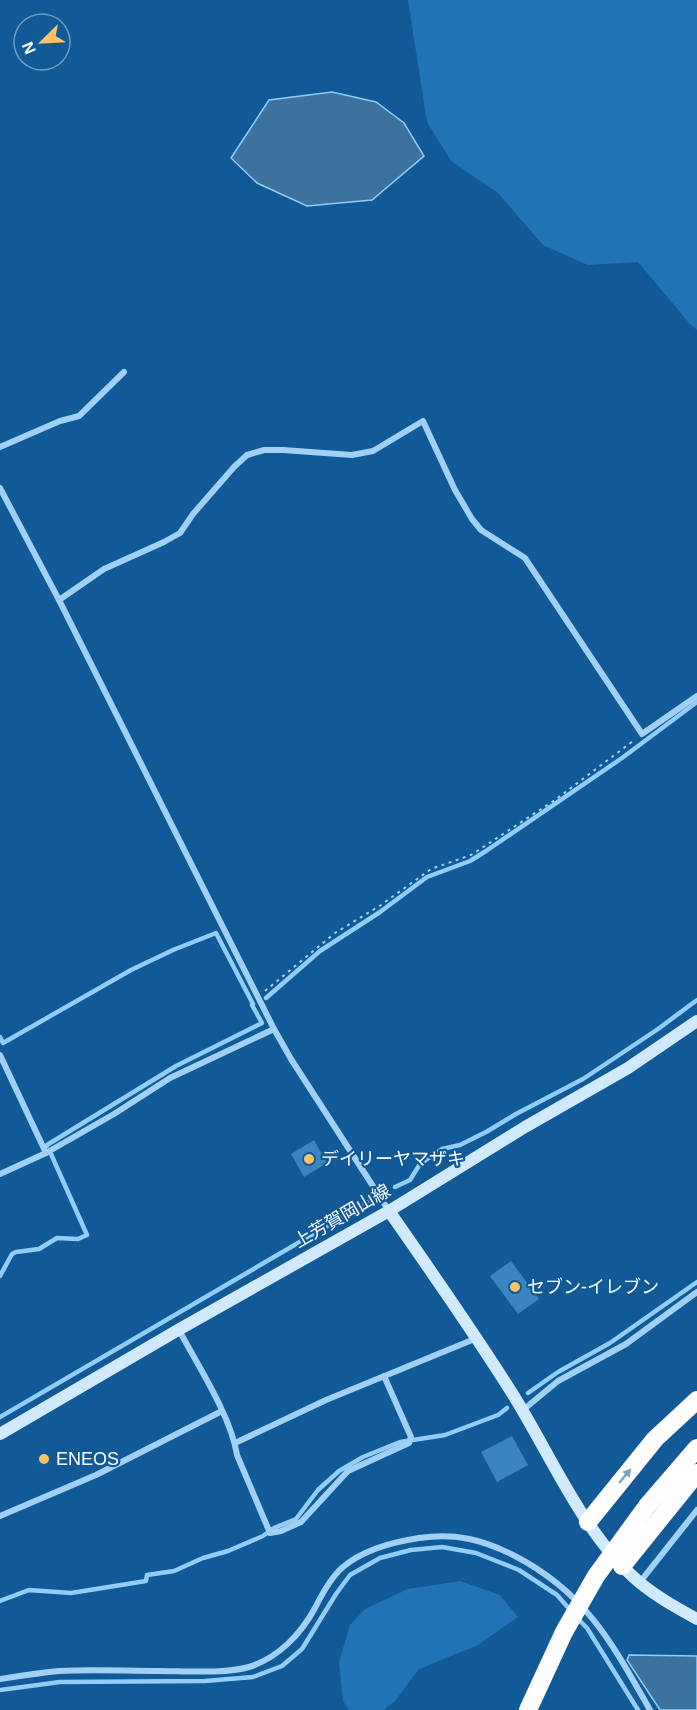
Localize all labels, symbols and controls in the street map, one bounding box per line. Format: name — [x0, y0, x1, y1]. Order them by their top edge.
north arrow — [12, 12, 72, 72]
text: N — [19, 39, 39, 57]
place label: デイリーヤマザキ — [321, 1149, 465, 1169]
marker: デイリーヤマザキ — [302, 1152, 316, 1166]
street label: 上芳賀岡山線 — [290, 1180, 394, 1252]
place label: セブン-イレブン — [527, 1277, 659, 1297]
marker: セブン-イレブン — [508, 1280, 522, 1294]
place label: ENEOS — [56, 1449, 119, 1469]
marker: ENEOS — [37, 1452, 51, 1466]
one-way arrow — [618, 1468, 631, 1484]

